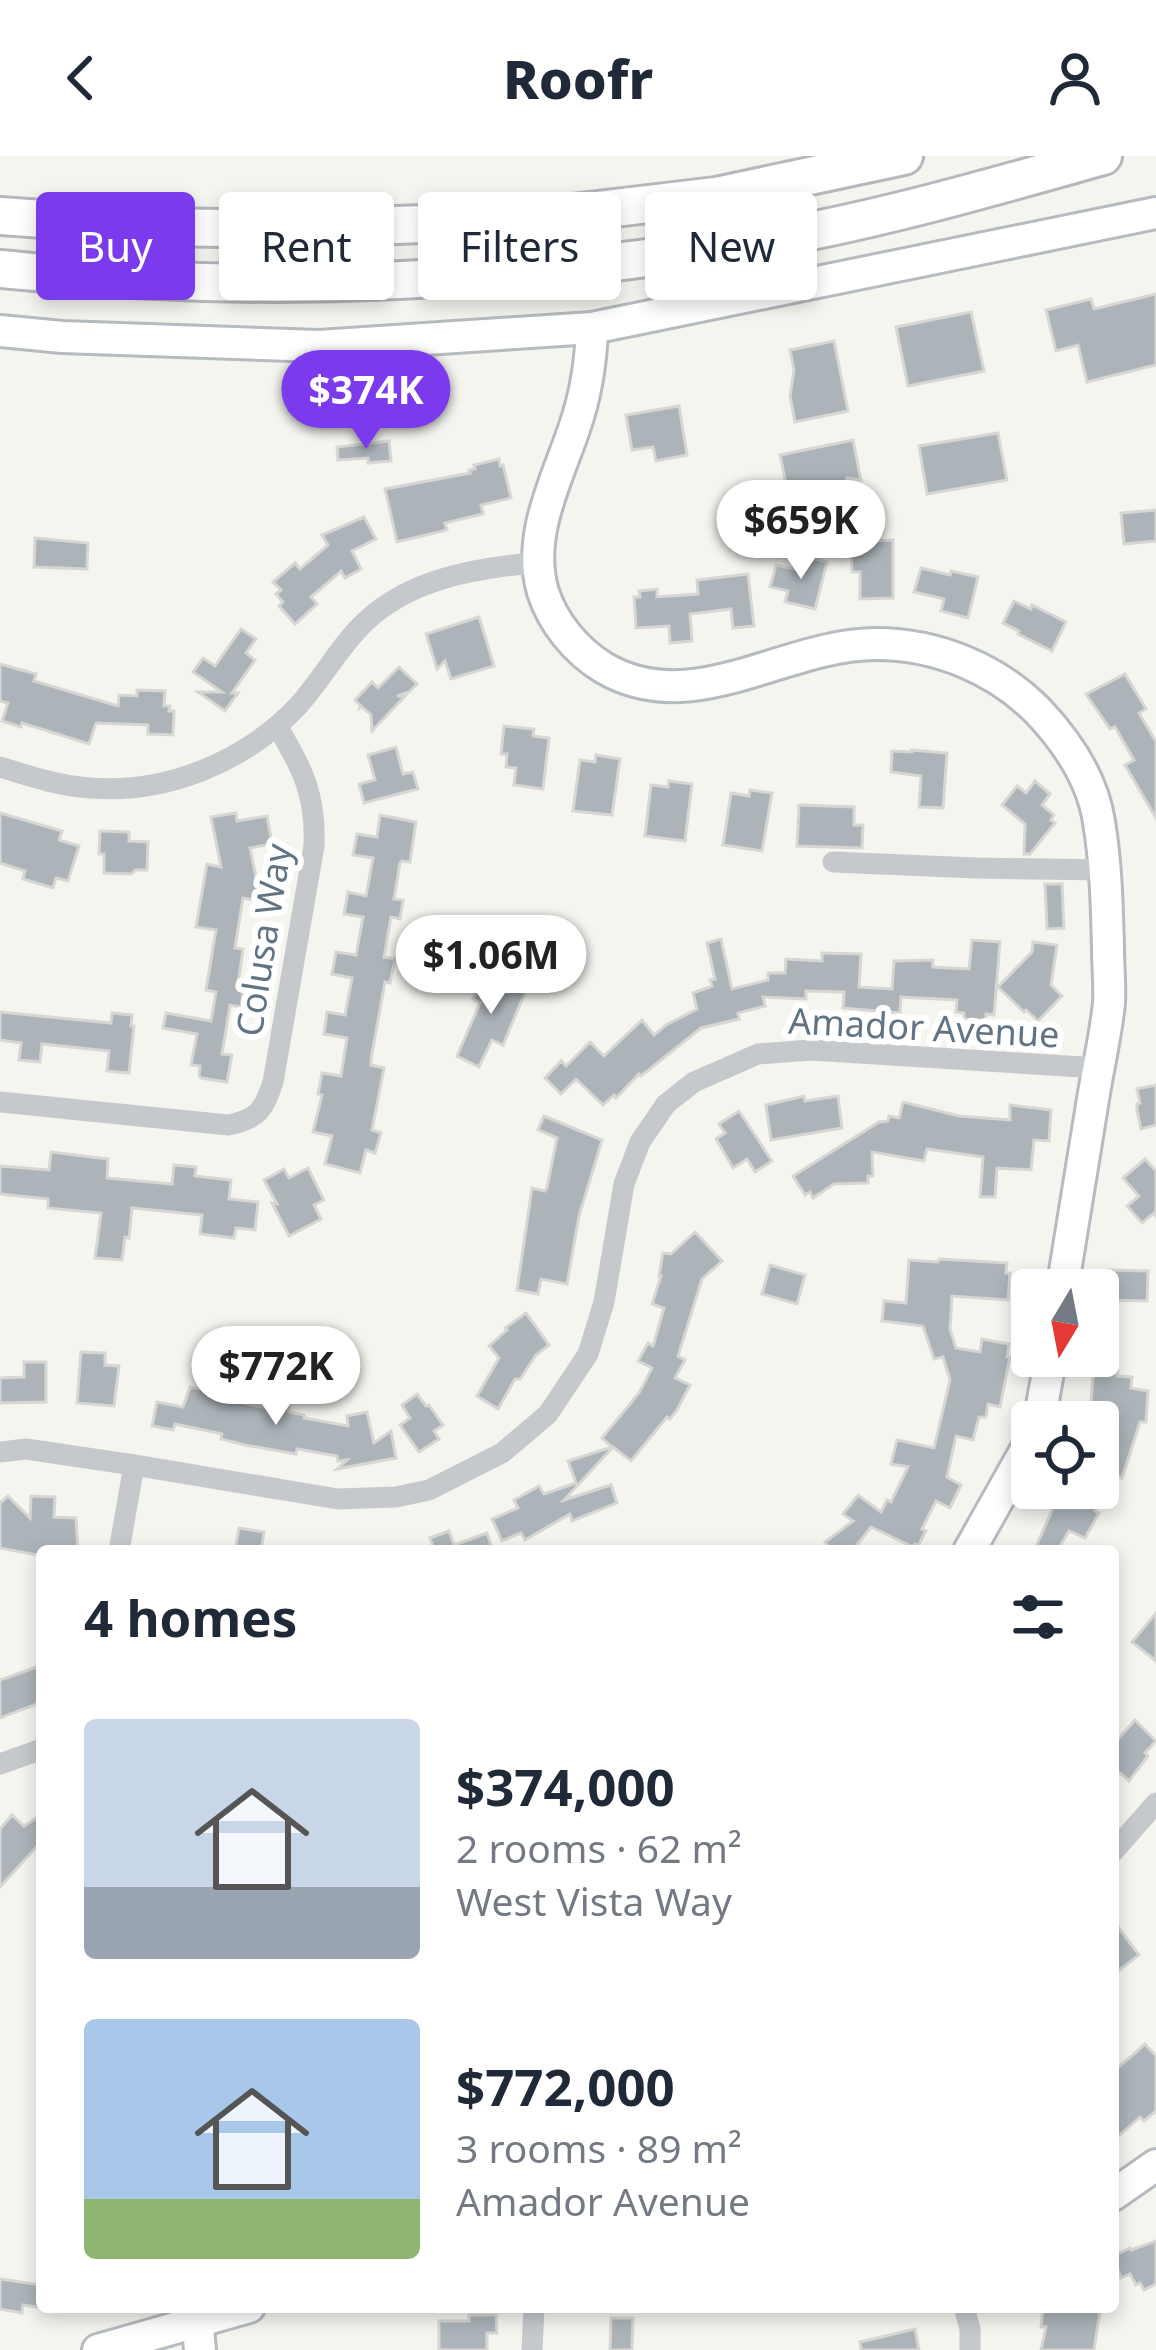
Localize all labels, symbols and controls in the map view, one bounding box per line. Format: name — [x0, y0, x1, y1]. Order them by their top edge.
text: Roofr — [503, 41, 653, 115]
icon: back — [48, 45, 114, 111]
icon: person — [1042, 45, 1108, 111]
chip: Buy — [36, 192, 195, 300]
chip: Rent — [219, 192, 394, 300]
chip: Filters — [418, 192, 621, 300]
chip: New — [645, 192, 817, 300]
pin: $374K — [282, 350, 450, 452]
text: $374K — [308, 362, 424, 415]
pin: $659K — [717, 480, 885, 582]
text: $659K — [743, 492, 859, 545]
street label: Colusa Way — [224, 840, 302, 1040]
pin: $1.06M — [393, 915, 589, 1017]
text: $1.06M — [423, 927, 559, 980]
street label: Amador Avenue — [787, 995, 1061, 1059]
north arrow — [1011, 1269, 1119, 1377]
map controls — [1011, 1269, 1119, 1509]
pin: $772K — [192, 1326, 360, 1428]
text: $772K — [218, 1338, 334, 1391]
button: locate — [1011, 1401, 1119, 1509]
text: 4 homes — [84, 1582, 297, 1652]
icon: filters — [1005, 1584, 1071, 1650]
text: $374,000 — [456, 1751, 675, 1821]
icon: home — [180, 1767, 324, 1911]
text: 2 rooms · 62 m² — [456, 1821, 742, 1874]
text: West Vista Way — [456, 1874, 732, 1927]
text: $772,000 — [456, 2051, 675, 2121]
icon: home — [180, 2067, 324, 2211]
text: 3 rooms · 89 m² — [456, 2121, 742, 2174]
text: Amador Avenue — [456, 2174, 750, 2227]

